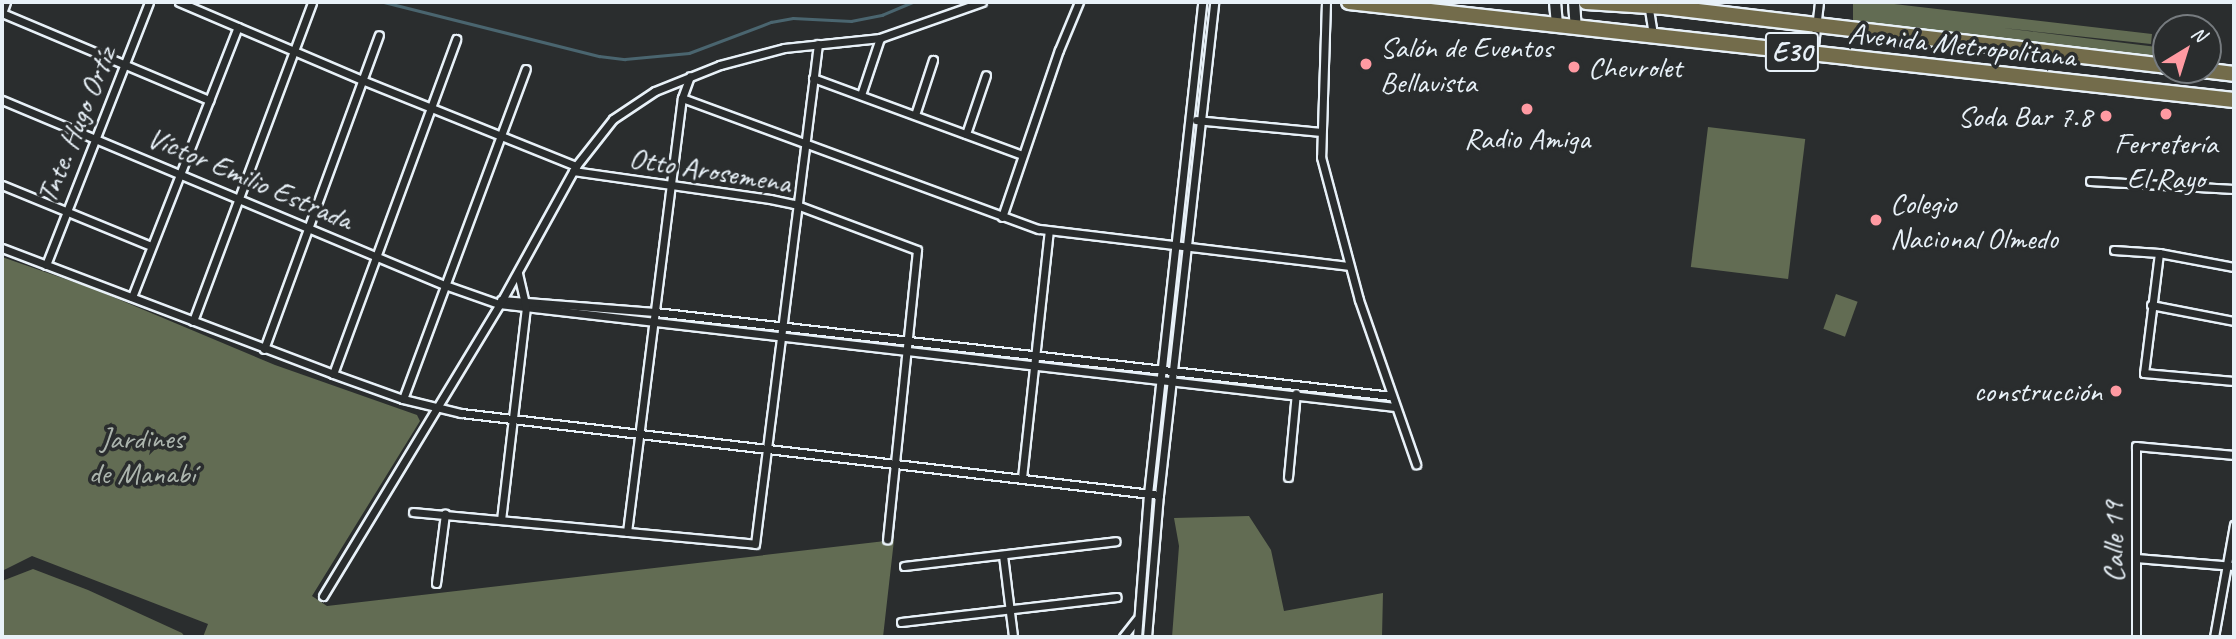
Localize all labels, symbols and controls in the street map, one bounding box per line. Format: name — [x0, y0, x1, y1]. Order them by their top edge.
north arrow — [2152, 14, 2222, 84]
street label: Avenida Metropolitana — [1847, 15, 2077, 75]
text: N — [2187, 21, 2211, 47]
road number: E30 — [1764, 28, 1820, 76]
place label: Salón de Eventos Bellavista — [1380, 29, 1552, 100]
street label: Tnte. Hugo Ortíz — [28, 42, 124, 208]
place label: Chevrolet — [1588, 49, 1682, 85]
marker: Salón de Eventos Bellavista — [1358, 56, 1374, 72]
marker: Chevrolet — [1566, 59, 1582, 75]
place label: Soda Bar 7.8 — [1956, 98, 2092, 134]
marker: Radio Amiga — [1519, 101, 1535, 117]
marker: Ferretería El Rayo — [2158, 106, 2174, 122]
marker: Soda Bar 7.8 — [2098, 108, 2114, 124]
street label: Víctor Emilio Estrada — [142, 118, 358, 238]
place label: Radio Amiga — [1465, 120, 1589, 156]
place label: Ferretería El Rayo — [2114, 125, 2218, 196]
street label: Otto Arosemena — [627, 140, 793, 200]
place label: Colegio Nacional Olmedo — [1890, 185, 2058, 256]
marker: Colegio Nacional Olmedo — [1868, 212, 1884, 228]
place label: construcción — [1974, 373, 2102, 409]
marker: construcción — [2108, 383, 2124, 399]
park label: Jardines de Manabí — [88, 420, 196, 490]
street label: Calle 19 — [2095, 501, 2131, 583]

